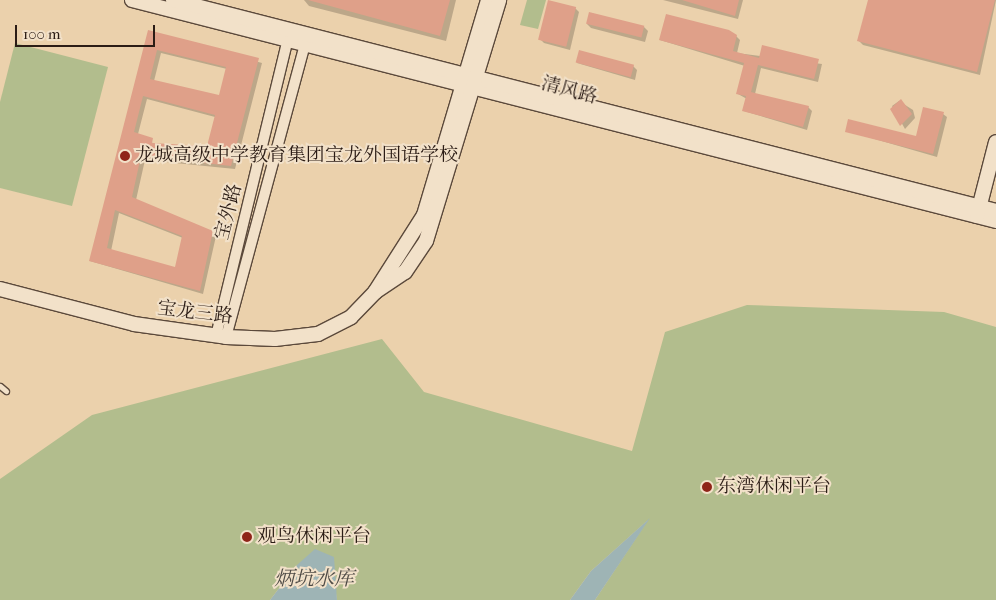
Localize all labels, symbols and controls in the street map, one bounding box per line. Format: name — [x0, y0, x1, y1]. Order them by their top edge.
scale bar — [18, 15, 158, 47]
text: 100 m — [23, 25, 61, 43]
street label: 清风路 — [539, 73, 599, 109]
place label: 龙城高级中学教育集团宝龙外国语学校 — [135, 145, 458, 167]
marker: 龙城高级中学教育集团宝龙外国语学校 — [119, 150, 131, 162]
street label: 宝外路 — [211, 182, 247, 242]
street label: 宝龙三路 — [156, 297, 234, 329]
place label: 东湾休闲平台 — [717, 476, 831, 498]
marker: 东湾休闲平台 — [701, 481, 713, 493]
place label: 观鸟休闲平台 — [257, 526, 371, 548]
marker: 观鸟休闲平台 — [241, 531, 253, 543]
water label: 炳坑水库 — [274, 566, 354, 590]

